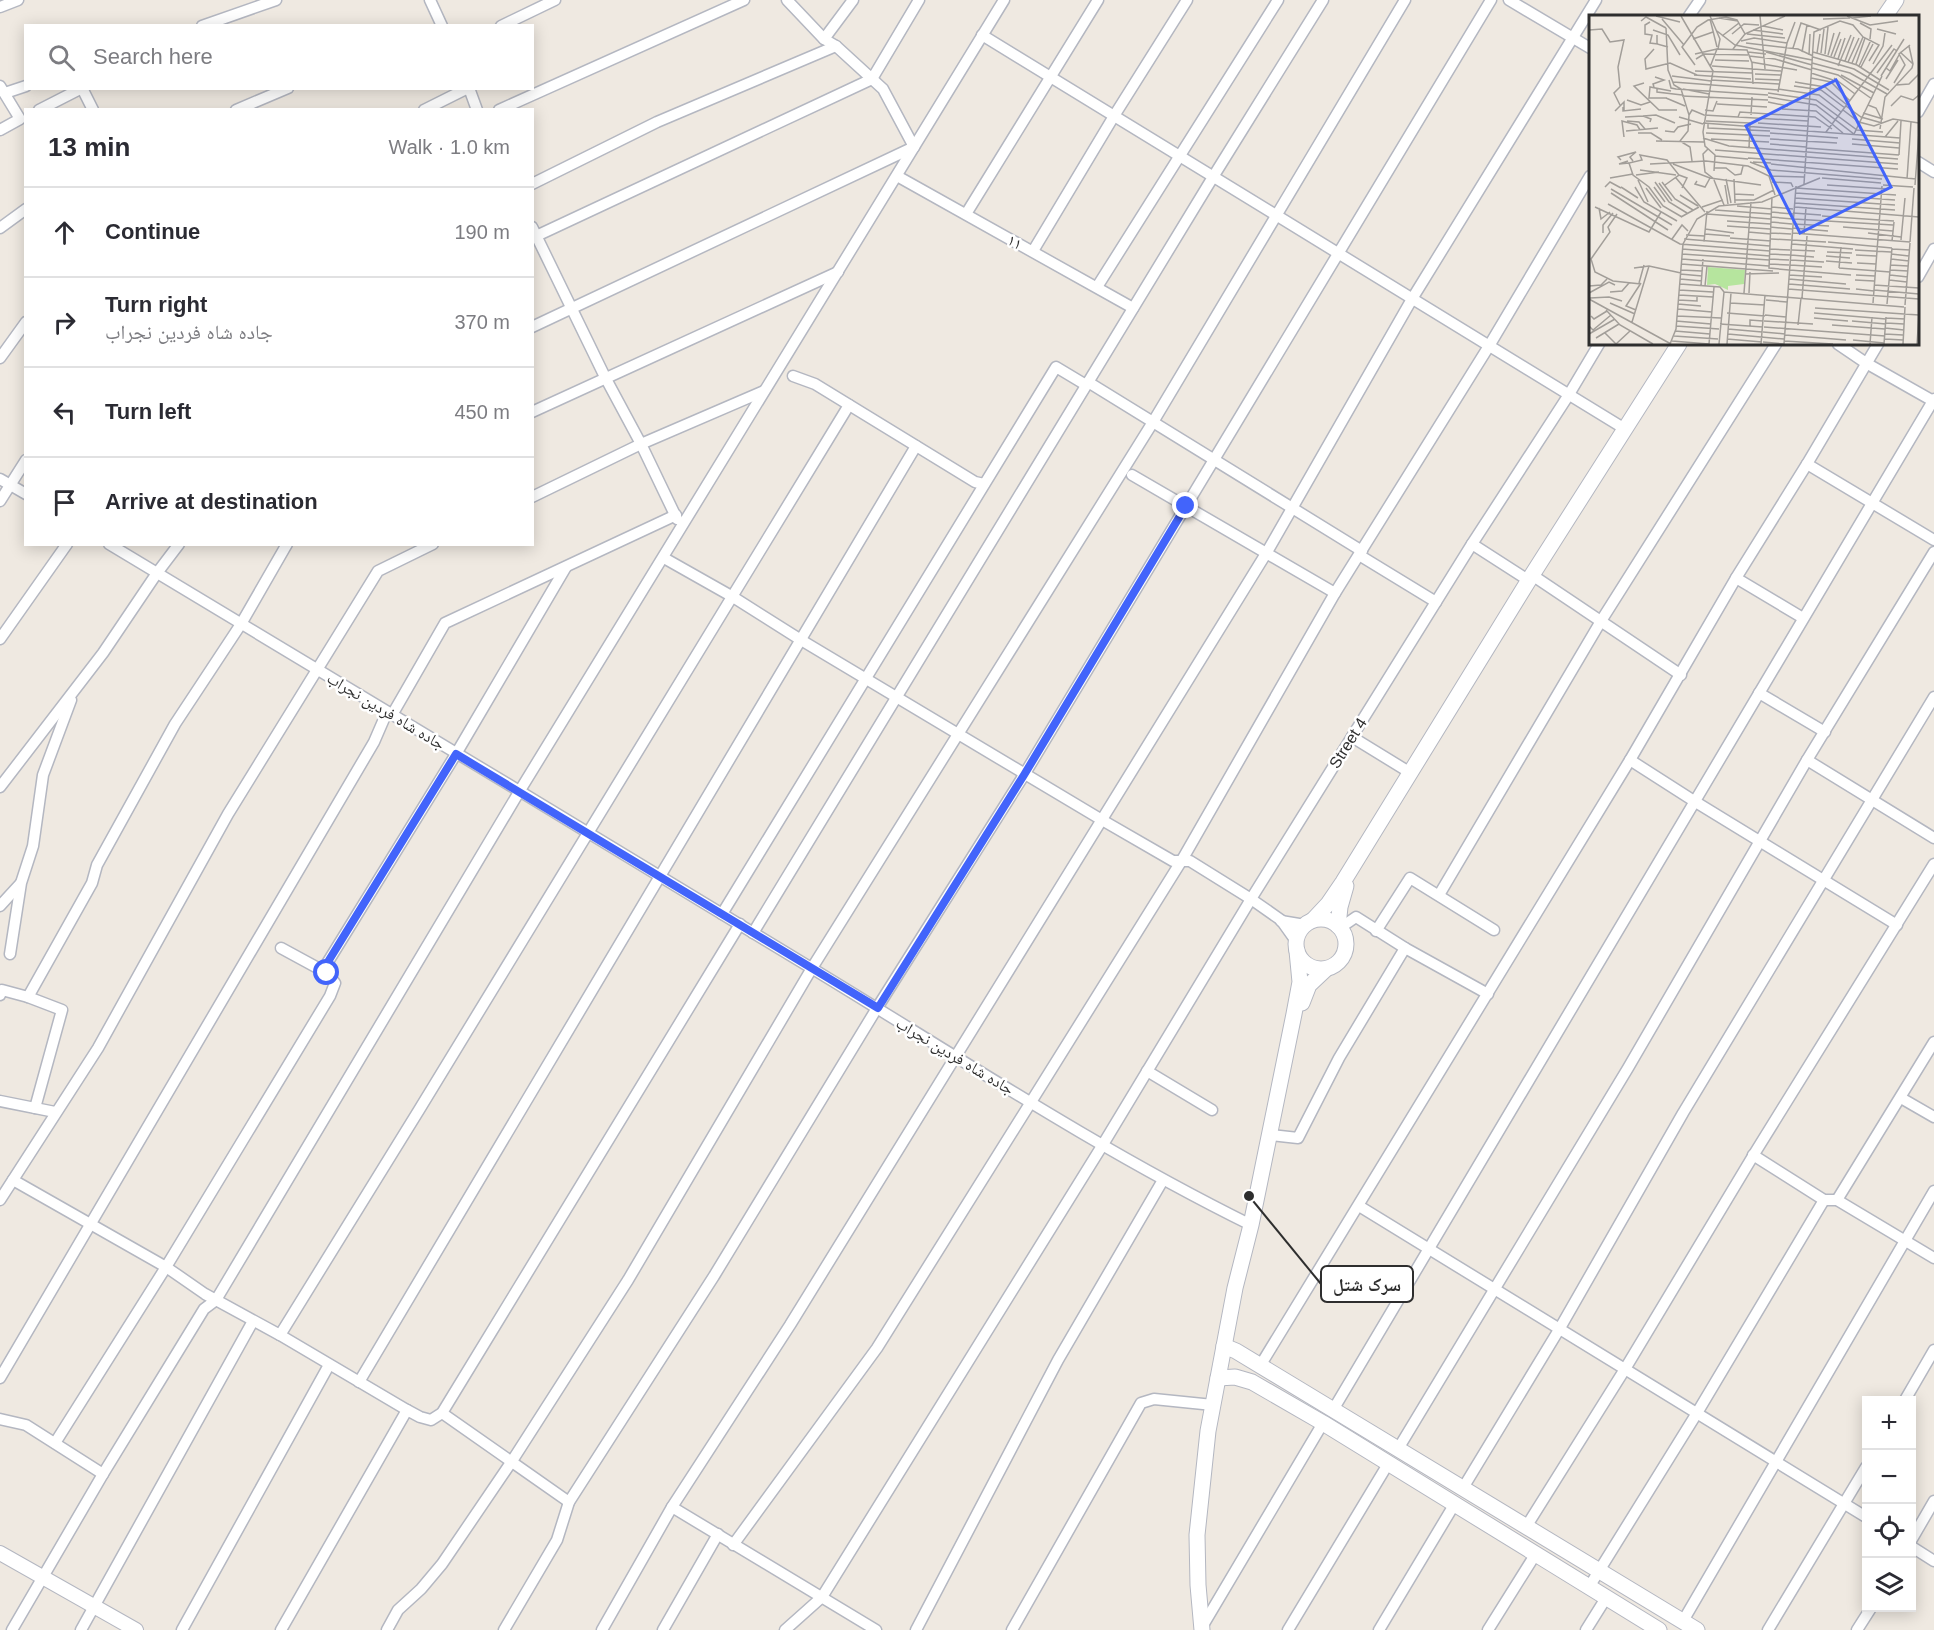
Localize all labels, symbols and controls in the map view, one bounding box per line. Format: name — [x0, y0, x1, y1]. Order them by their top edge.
inset map — [1589, 15, 1919, 345]
search box — [24, 24, 534, 90]
icon: search — [45, 41, 78, 74]
text: Search here — [93, 44, 213, 69]
text: 13 min — [48, 132, 130, 162]
text: Walk · 1.0 km — [389, 136, 510, 158]
icon: ahead — [48, 216, 81, 249]
text: Continue — [105, 219, 200, 244]
text: 190 m — [454, 221, 510, 243]
street label: ۱۱ — [1005, 231, 1025, 253]
text: Turn right — [105, 292, 207, 317]
icon: right — [48, 306, 81, 339]
text: 370 m — [454, 311, 510, 333]
text: جاده شاه فردین نجراب — [105, 321, 273, 343]
icon: left — [48, 396, 81, 429]
text: Turn left — [105, 399, 191, 424]
text: 450 m — [454, 401, 510, 423]
icon: arrive — [48, 486, 81, 519]
text: Arrive at destination — [105, 489, 318, 514]
route end — [1172, 492, 1198, 518]
street label: جاده شاه فردین نجراب — [323, 669, 448, 755]
street label: Street 4 — [1326, 715, 1370, 771]
route start — [313, 959, 339, 985]
street label: جاده شاه فردین نجراب — [892, 1014, 1017, 1100]
callout: سرک شتل — [1321, 1266, 1413, 1302]
text: سرک شتل — [1333, 1275, 1401, 1296]
map controls — [1862, 1396, 1916, 1612]
button: + — [1862, 1396, 1916, 1450]
button: − — [1862, 1450, 1916, 1504]
button: locate — [1862, 1504, 1916, 1558]
button: layers — [1862, 1558, 1916, 1612]

